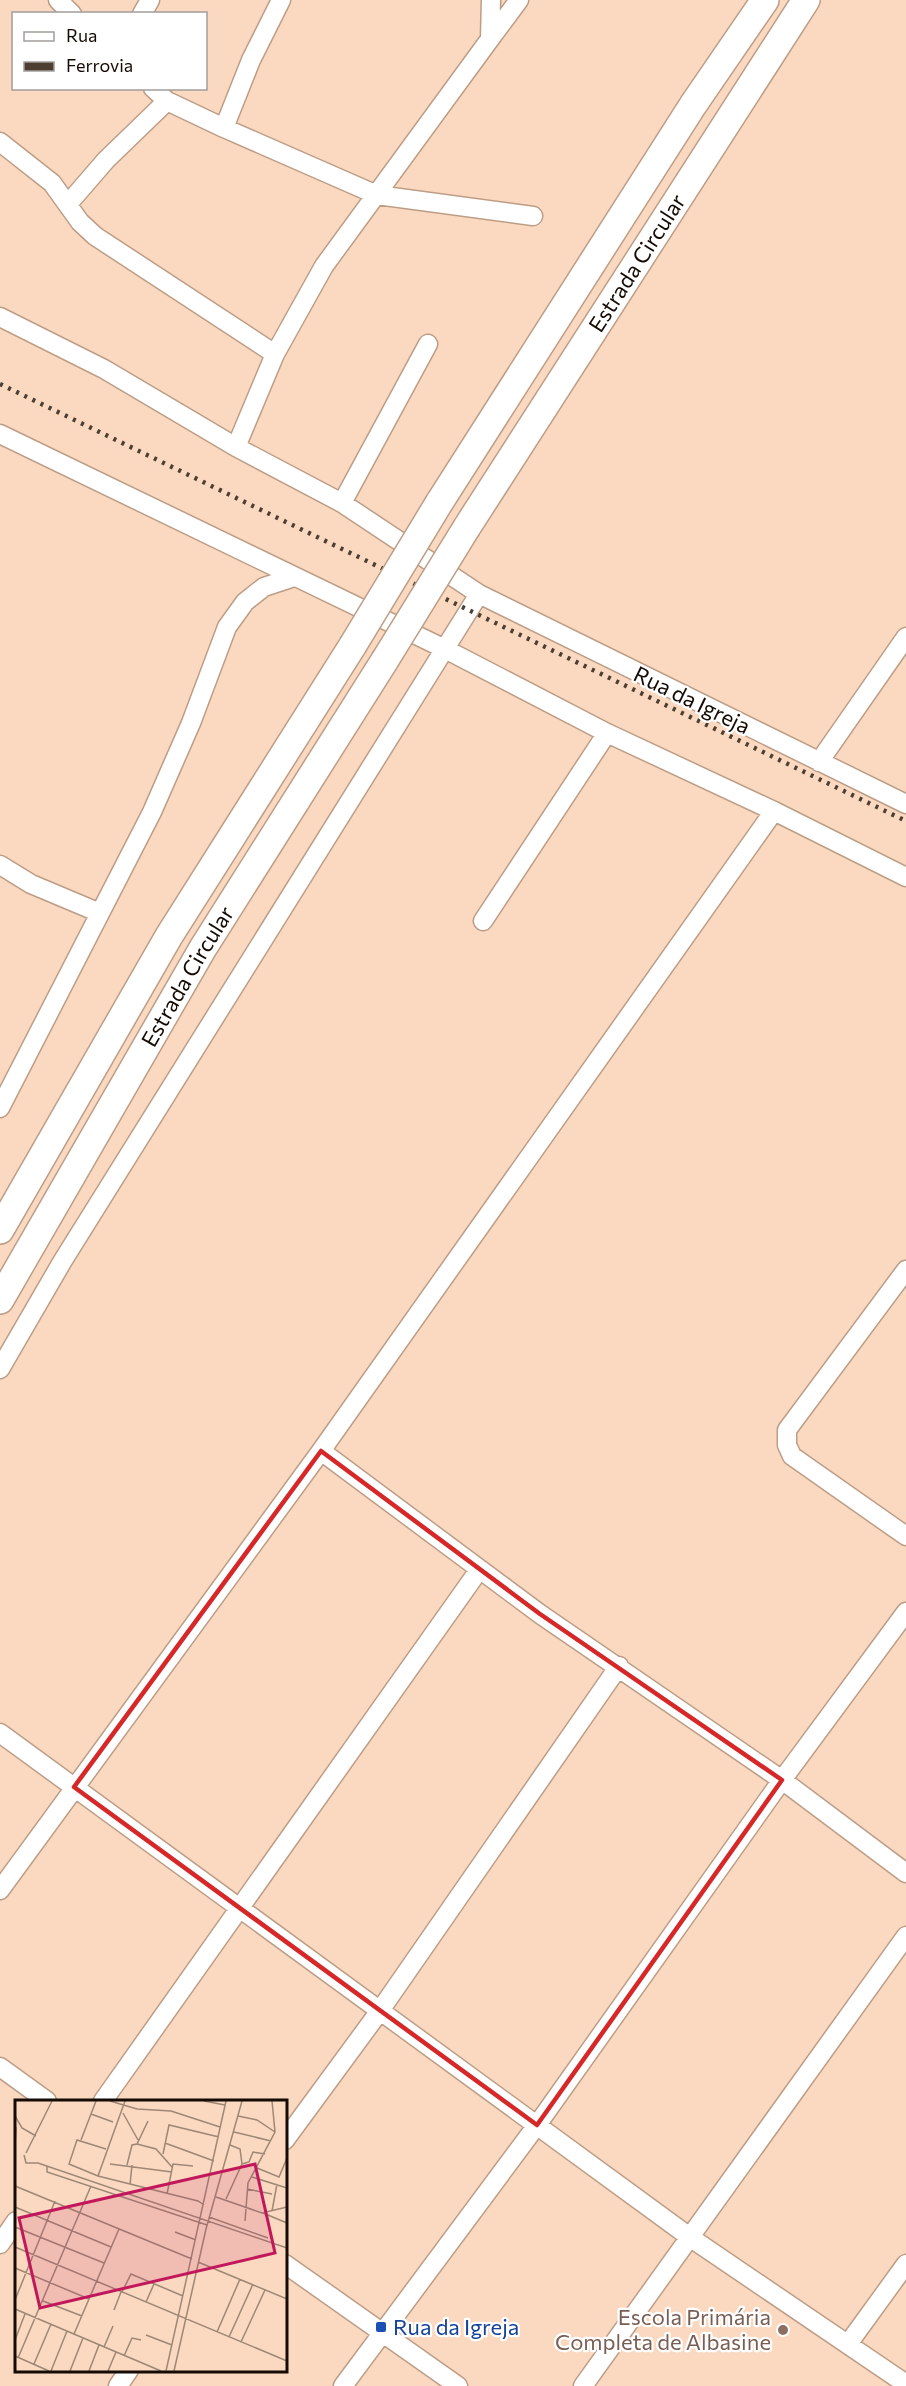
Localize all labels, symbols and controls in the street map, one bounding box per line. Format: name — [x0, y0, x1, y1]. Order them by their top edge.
legend — [12, 12, 207, 90]
text: Rua — [66, 24, 97, 46]
text: Ferrovia — [66, 54, 133, 76]
street label: Estrada Circular — [582, 188, 691, 337]
street label: Rua da Igreja — [630, 660, 755, 739]
street label: Estrada Circular — [135, 901, 239, 1051]
inset map — [15, 2100, 286, 2371]
place label: Escola Primária Completa de Albasine — [555, 2303, 771, 2355]
place label: Rua da Igreja — [393, 2313, 519, 2340]
marker: Rua da Igreja — [374, 2320, 388, 2334]
marker: Escola Primária Completa de Albasine — [776, 2323, 790, 2337]

